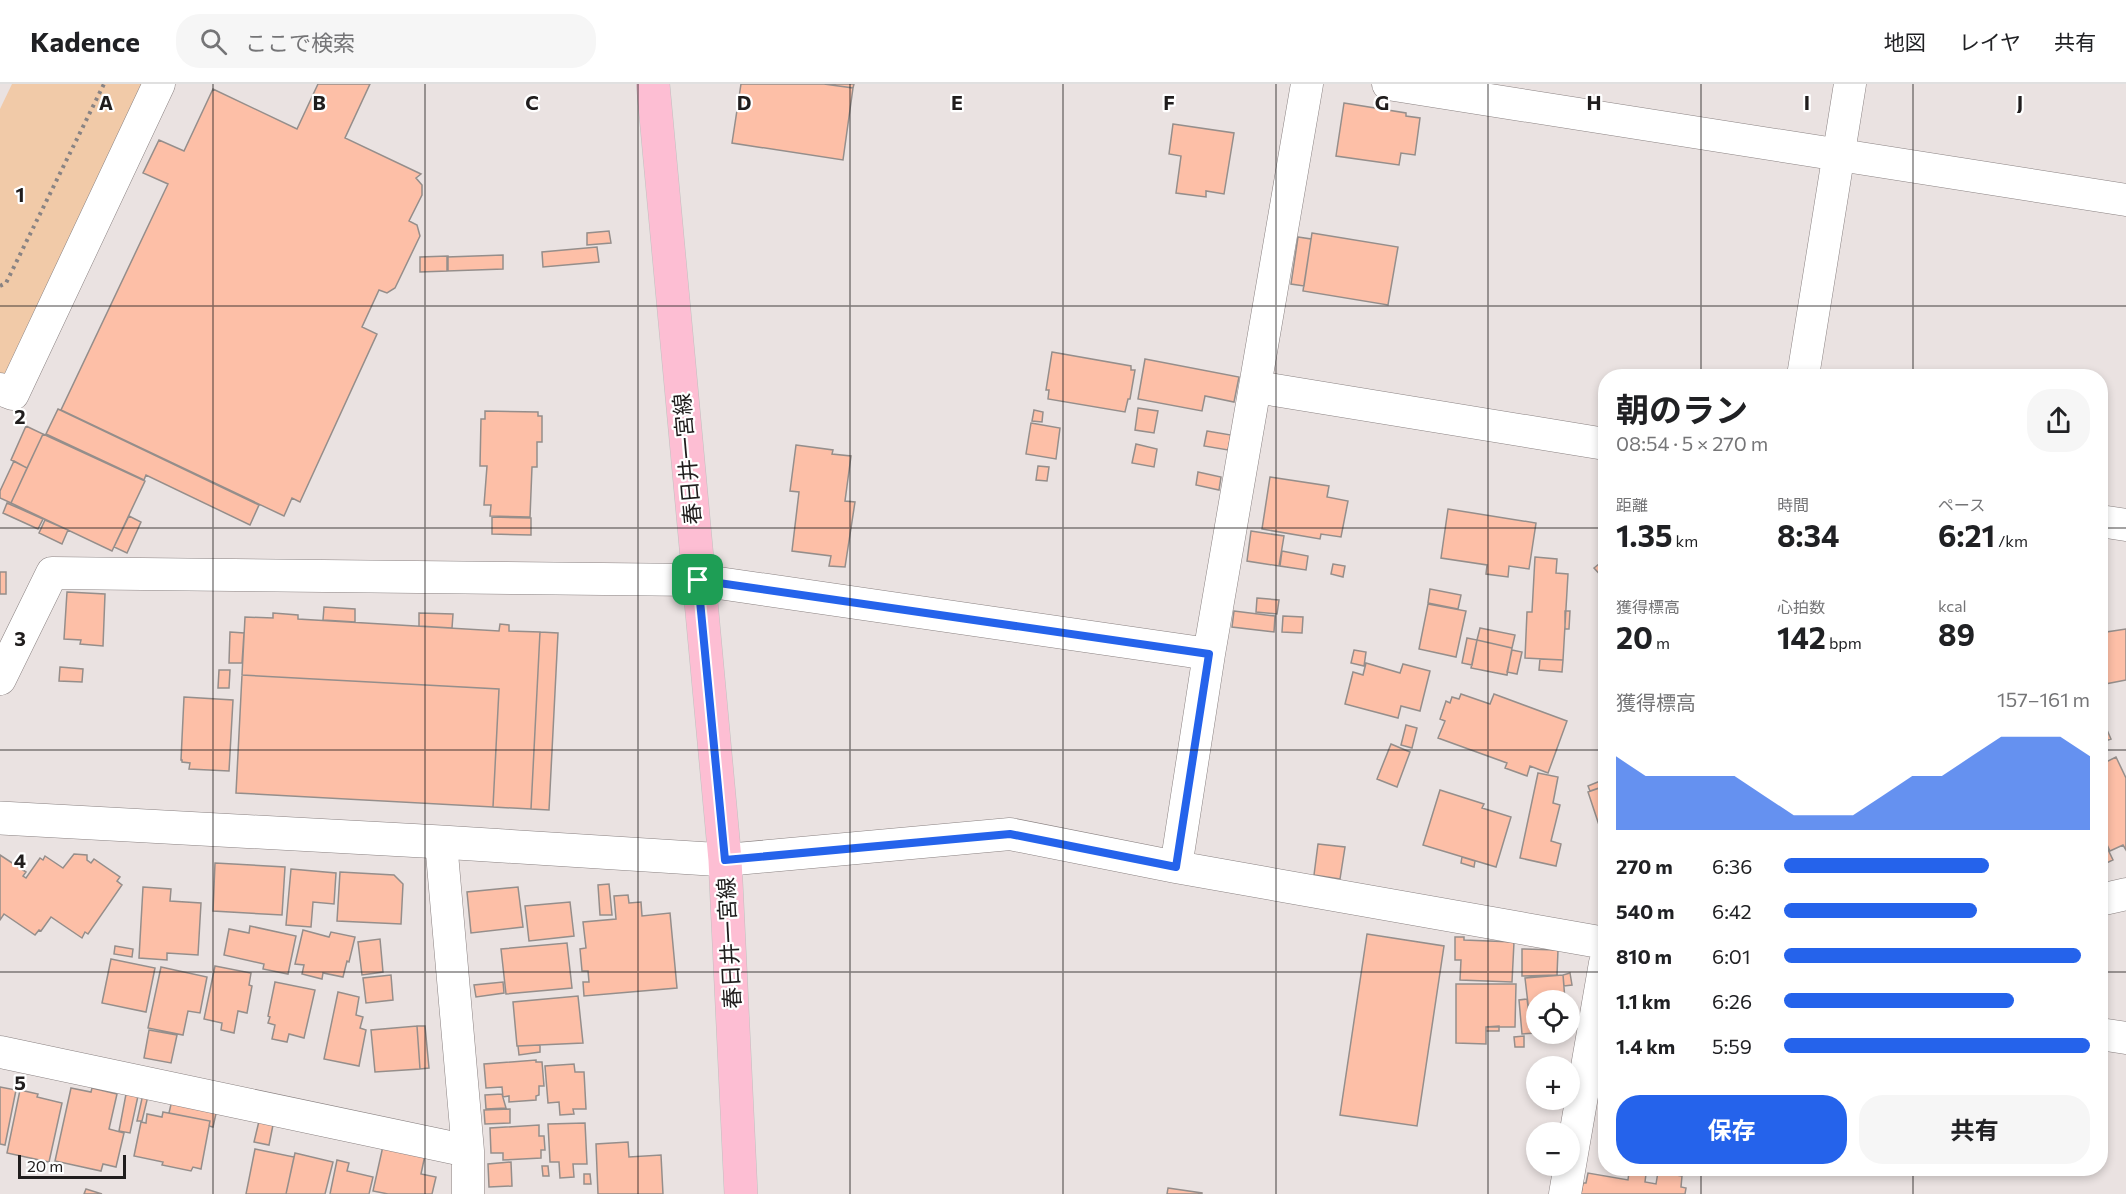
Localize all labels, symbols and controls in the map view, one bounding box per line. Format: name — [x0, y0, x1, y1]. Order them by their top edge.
search box — [176, 14, 596, 68]
text: Kadence — [30, 24, 140, 58]
icon: search — [197, 25, 230, 58]
text: ここで検索 — [245, 29, 355, 56]
text: 地図 — [1884, 29, 1926, 54]
text: レイヤ — [1959, 29, 2021, 54]
text: 共有 — [2054, 29, 2096, 54]
text: A — [99, 90, 113, 114]
text: B — [312, 90, 326, 114]
text: C — [525, 90, 539, 114]
text: D — [737, 90, 751, 114]
text: E — [951, 90, 963, 114]
text: F — [1163, 90, 1175, 114]
text: G — [1375, 90, 1389, 114]
text: H — [1587, 90, 1602, 114]
text: I — [1804, 90, 1810, 114]
text: J — [2017, 90, 2023, 114]
text: 1 — [15, 182, 25, 206]
text: 朝のラン — [1616, 388, 1748, 429]
button: share — [2027, 389, 2090, 452]
street label: 春日井一宮線 — [667, 392, 706, 526]
text: 2 — [14, 404, 26, 428]
text: 08:54 · 5 × 270 m — [1616, 431, 1768, 455]
text: 距離 — [1616, 495, 1648, 514]
text: 時間 — [1777, 495, 1809, 514]
text: ペース — [1938, 495, 1985, 514]
text: 1.35 — [1616, 516, 1672, 553]
text: 8:34 — [1777, 516, 1839, 553]
text: 6:21 — [1938, 516, 1995, 553]
text: km — [1672, 531, 1698, 550]
text: /km — [1995, 531, 2028, 550]
pin — [672, 554, 723, 605]
icon: arrive — [681, 563, 714, 596]
text: kcal — [1938, 596, 1967, 615]
text: 獲得標高 — [1616, 597, 1680, 616]
text: 心拍数 — [1777, 597, 1825, 616]
text: 89 — [1938, 615, 1975, 652]
text: 20 — [1616, 618, 1653, 655]
text: 142 — [1777, 618, 1826, 655]
text: 3 — [14, 626, 26, 650]
text: m — [1653, 633, 1670, 652]
text: bpm — [1826, 633, 1862, 652]
text: 157–161 m — [1997, 687, 2090, 711]
text: 獲得標高 — [1616, 690, 1696, 714]
text: 4 — [14, 848, 26, 872]
text: 270 m — [1616, 854, 1673, 878]
text: 6:36 — [1712, 854, 1752, 878]
street label: 春日井一宮線 — [712, 876, 745, 1010]
text: 540 m — [1616, 899, 1675, 923]
text: 6:42 — [1712, 899, 1752, 923]
text: 810 m — [1616, 944, 1672, 968]
text: 6:01 — [1712, 944, 1750, 968]
text: 1.1 km — [1616, 989, 1671, 1013]
text: 6:26 — [1712, 989, 1752, 1013]
map controls — [1526, 990, 1580, 1176]
button: locate — [1526, 990, 1580, 1044]
text: 1.4 km — [1616, 1034, 1675, 1058]
text: 5:59 — [1712, 1034, 1752, 1058]
button: + — [1526, 1056, 1580, 1110]
text: 5 — [14, 1070, 26, 1094]
button: 保存 — [1616, 1095, 1847, 1164]
button: 共有 — [1859, 1095, 2090, 1164]
button: − — [1526, 1122, 1580, 1176]
scale bar — [18, 1152, 126, 1180]
text: 20 m — [27, 1156, 63, 1175]

